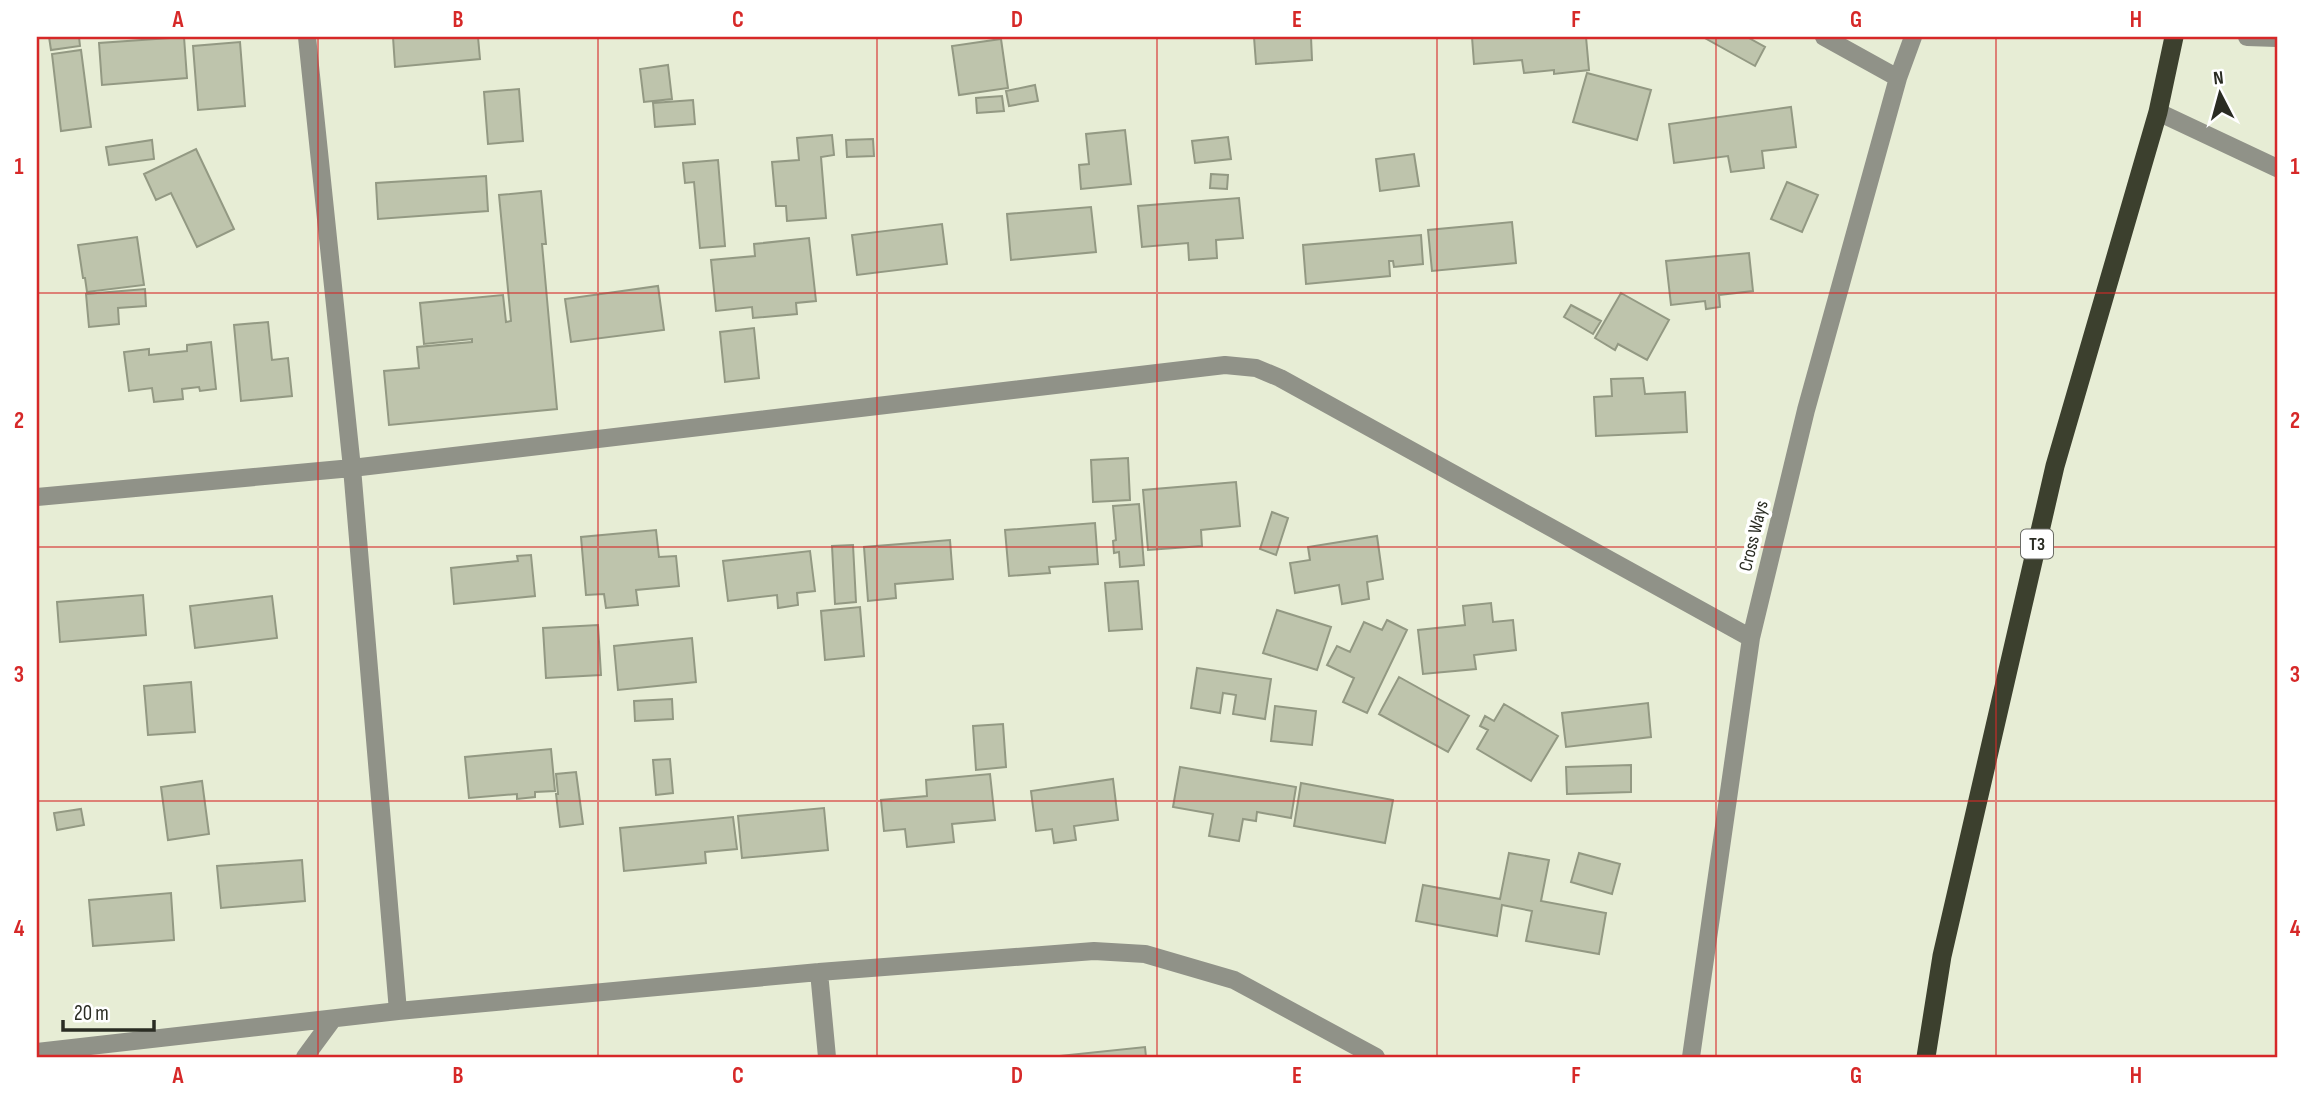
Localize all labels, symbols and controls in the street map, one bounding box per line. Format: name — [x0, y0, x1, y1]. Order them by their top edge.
text: A — [172, 6, 185, 34]
text: B — [453, 6, 464, 34]
text: C — [732, 6, 744, 34]
text: D — [1011, 6, 1023, 34]
text: E — [1292, 6, 1302, 34]
text: F — [1571, 6, 1581, 34]
text: G — [1850, 6, 1862, 34]
text: H — [2130, 6, 2142, 34]
north arrow — [2184, 60, 2254, 130]
text: N — [2212, 67, 2225, 91]
text: 1 — [14, 153, 24, 181]
text: 1 — [2290, 153, 2300, 181]
text: 2 — [14, 407, 24, 435]
text: 2 — [2290, 407, 2300, 435]
street label: Cross Ways — [1734, 498, 1774, 574]
road number: T3 — [2021, 530, 2053, 558]
text: 3 — [14, 661, 24, 689]
text: 3 — [2290, 661, 2300, 689]
text: 4 — [14, 915, 25, 943]
text: 4 — [2290, 915, 2301, 943]
scale bar — [63, 989, 154, 1033]
text: 20 m — [74, 1001, 109, 1026]
text: A — [172, 1062, 185, 1090]
text: B — [453, 1062, 464, 1090]
text: C — [732, 1062, 744, 1090]
text: D — [1011, 1062, 1023, 1090]
text: E — [1292, 1062, 1302, 1090]
text: F — [1571, 1062, 1581, 1090]
text: G — [1850, 1062, 1862, 1090]
text: H — [2130, 1062, 2142, 1090]

